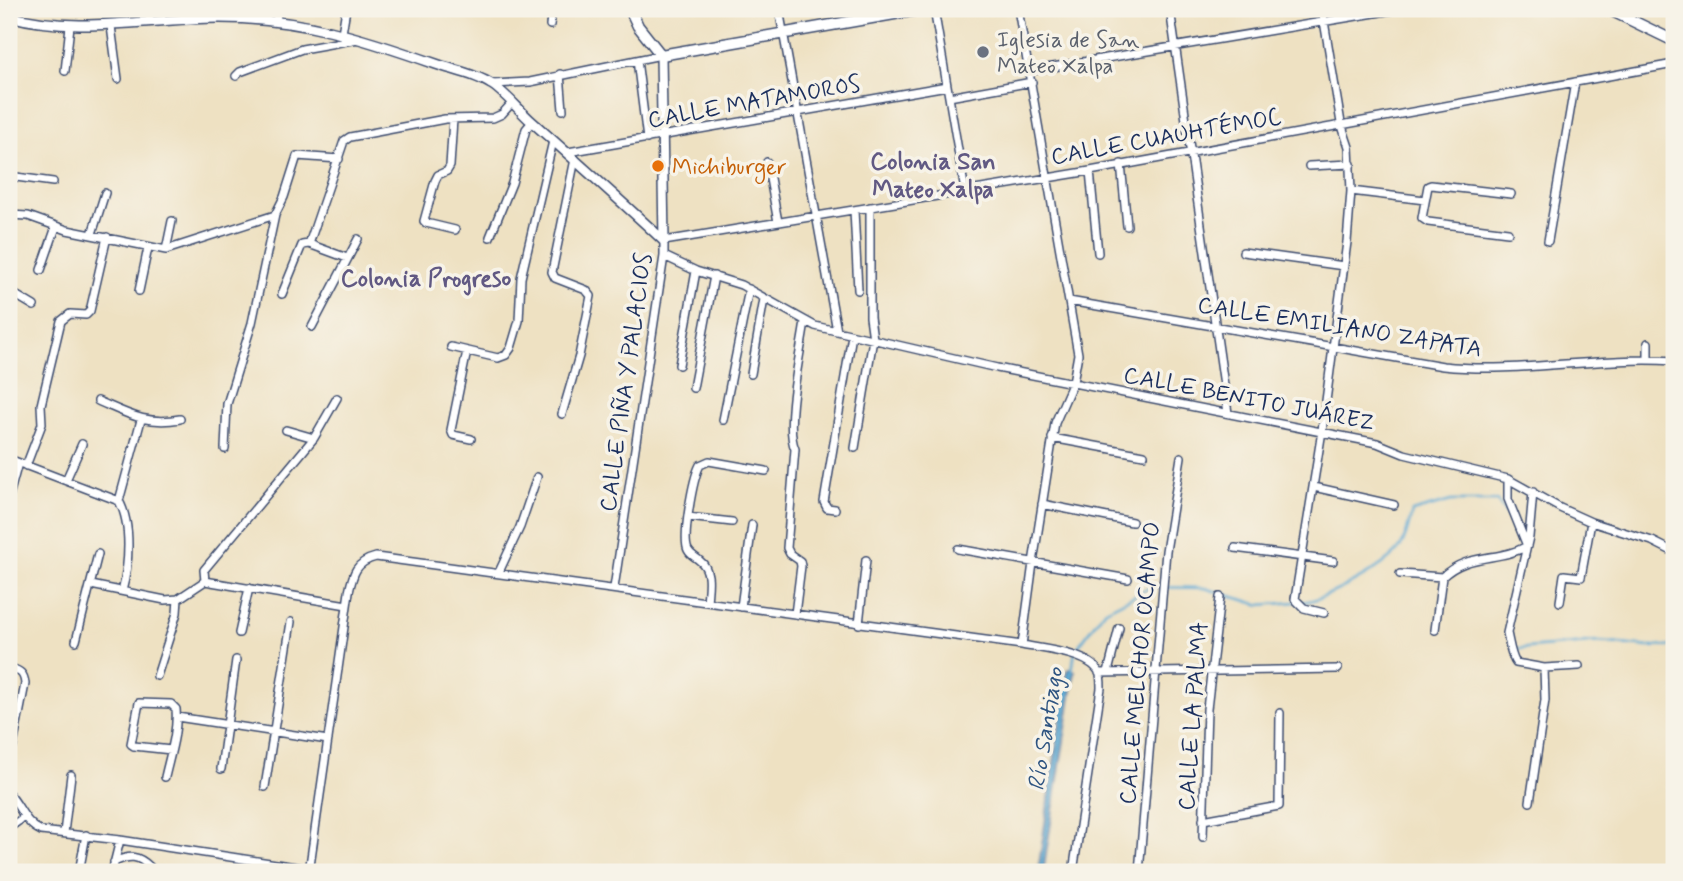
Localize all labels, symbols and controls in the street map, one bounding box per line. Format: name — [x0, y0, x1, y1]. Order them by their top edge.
place label: Iglesia de San Mateo Xalpa — [997, 26, 1140, 82]
marker: Iglesia de San Mateo Xalpa — [975, 44, 991, 60]
street label: CALLE MATAMOROS — [646, 69, 863, 136]
street label: CALLE CUAUHTÉMOC — [1049, 102, 1284, 173]
district label: Colonia San Mateo Xalpa — [870, 147, 996, 206]
place label: Michiburger — [672, 153, 787, 185]
marker: Michiburger — [650, 158, 666, 174]
street label: CALLE PIÑA Y PALACIOS — [594, 251, 660, 514]
district label: Colonia Progreso — [341, 264, 511, 296]
street label: CALLE EMILIANO ZAPATA — [1195, 291, 1484, 365]
street label: CALLE BENITO JUÁREZ — [1121, 361, 1376, 439]
street label: CALLE MELCHOR OCAMPO — [1114, 520, 1168, 806]
street label: CALLE LA PALMA — [1172, 621, 1216, 812]
water label: Río Santiago — [1021, 664, 1072, 793]

